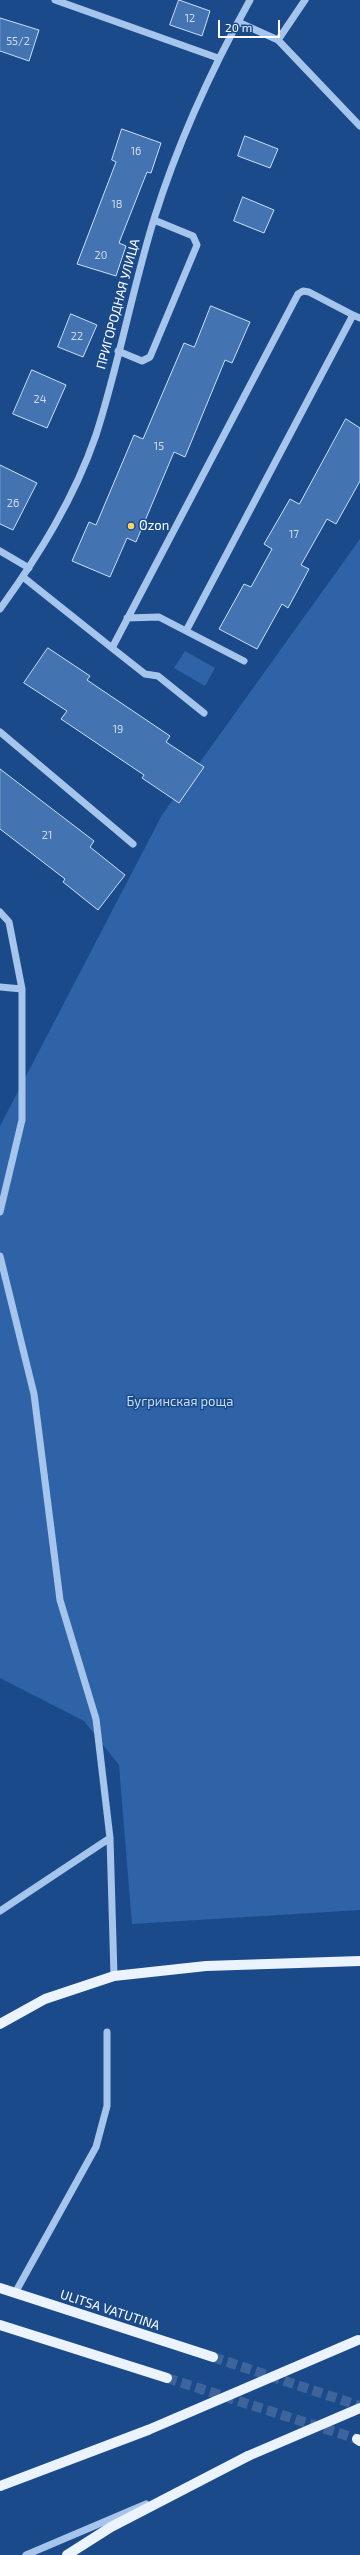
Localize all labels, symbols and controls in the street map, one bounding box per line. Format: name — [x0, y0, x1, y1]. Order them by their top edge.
house number: 12 — [185, 11, 195, 25]
scale bar — [220, 12, 282, 38]
text: 20 m — [225, 20, 252, 34]
house number: 55/2 — [6, 34, 30, 48]
house number: 16 — [131, 144, 141, 158]
house number: 18 — [111, 197, 123, 211]
street label: ПРИГОРОДНАЯ УЛИЦА — [93, 237, 143, 371]
house number: 20 — [95, 248, 107, 262]
house number: 22 — [71, 329, 83, 343]
house number: 24 — [34, 392, 46, 406]
house number: 15 — [154, 439, 164, 453]
house number: 26 — [7, 496, 19, 510]
place label: Ozon — [139, 518, 169, 534]
marker: Ozon — [126, 521, 136, 531]
house number: 17 — [289, 527, 299, 541]
house number: 19 — [113, 722, 123, 736]
house number: 21 — [42, 828, 52, 842]
park label: Бугринская роща — [127, 1394, 233, 1410]
street label: ULITSA VATUTINA — [58, 2287, 162, 2333]

